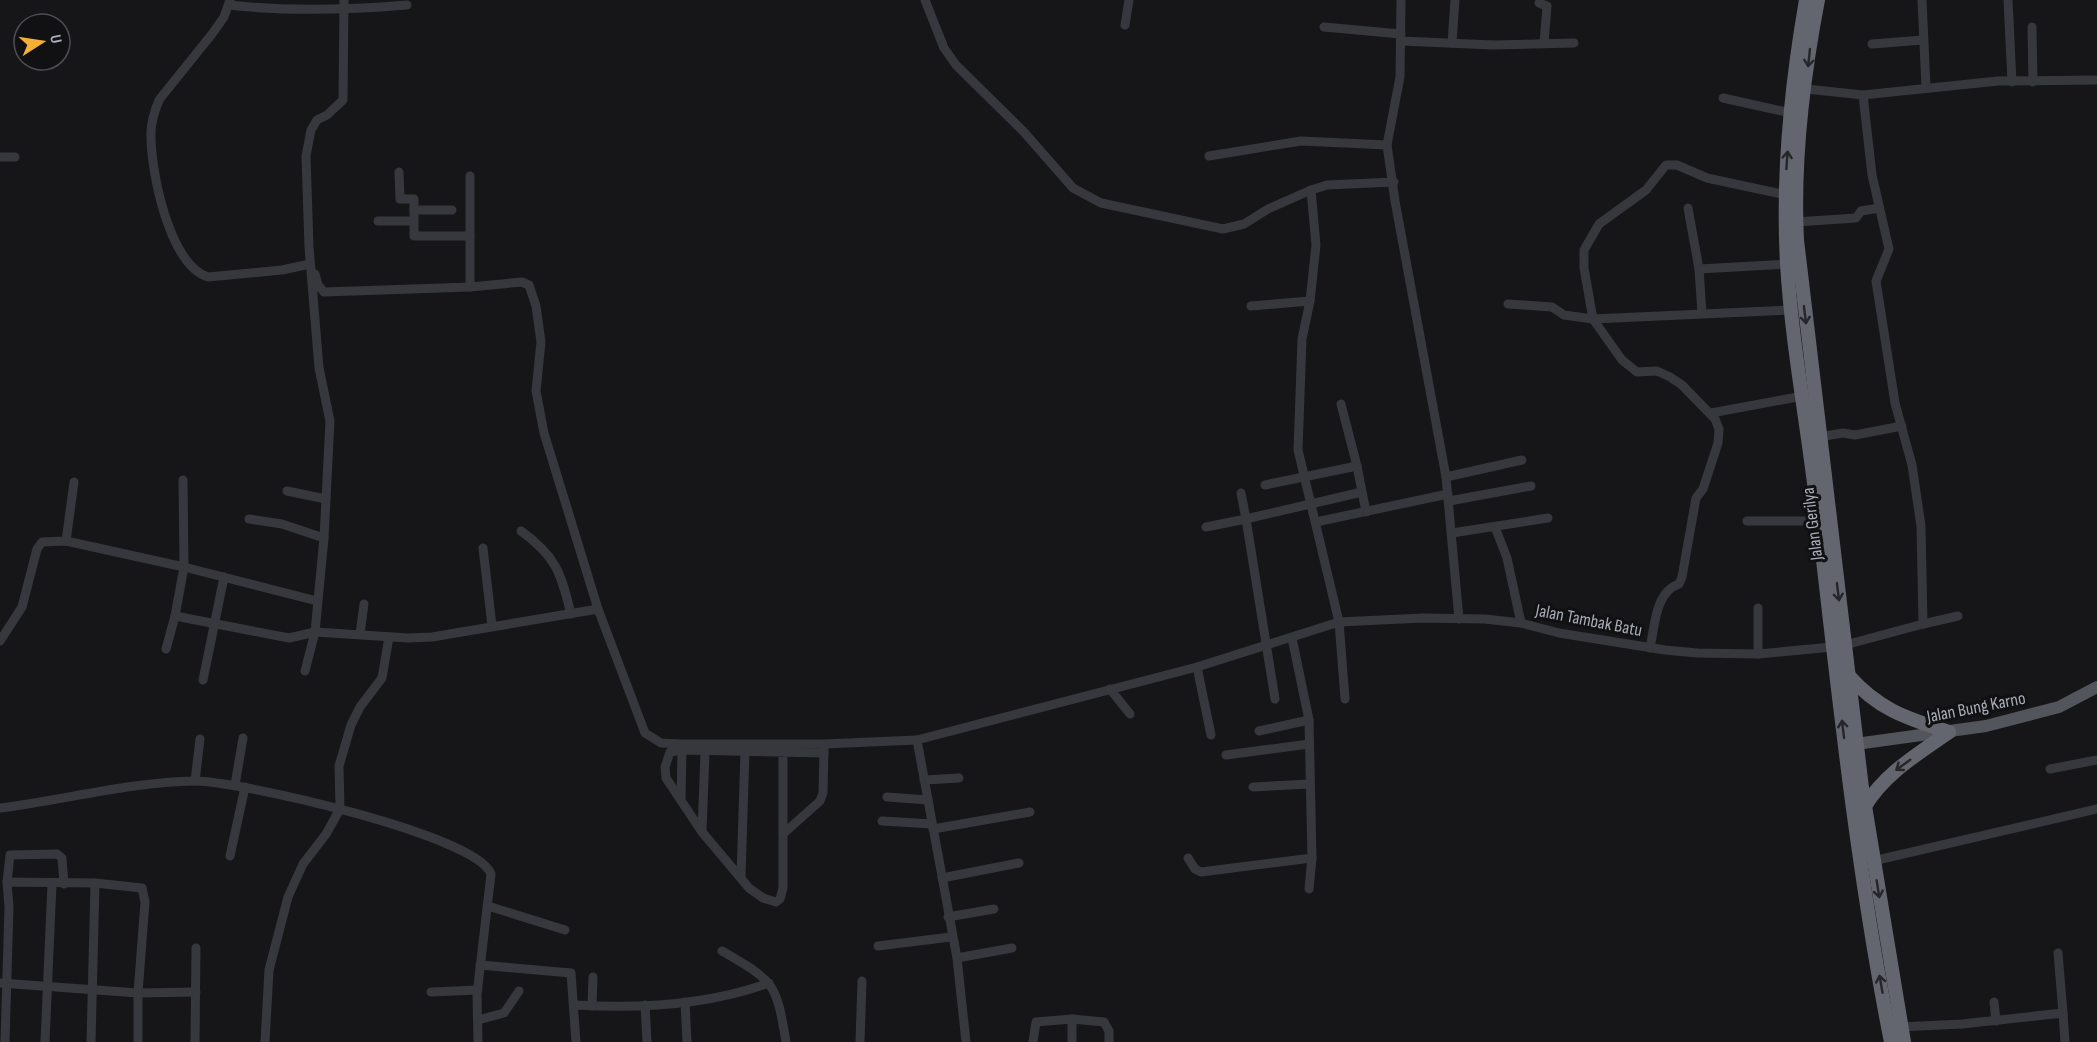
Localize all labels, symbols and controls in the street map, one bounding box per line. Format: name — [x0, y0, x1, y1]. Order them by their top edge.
north arrow — [12, 12, 72, 72]
text: U — [45, 33, 65, 45]
one-way arrow — [1803, 47, 1814, 67]
one-way arrow — [1782, 150, 1793, 170]
one-way arrow — [1799, 304, 1810, 324]
street label: Jalan Gerilya — [1798, 486, 1828, 563]
one-way arrow — [1833, 581, 1844, 601]
street label: Jalan Tambak Batu — [1533, 600, 1644, 641]
street label: Jalan Bung Karno — [1924, 688, 2027, 728]
one-way arrow — [1837, 720, 1848, 740]
one-way arrow — [1895, 759, 1911, 771]
one-way arrow — [1872, 879, 1883, 898]
one-way arrow — [1875, 975, 1886, 995]

